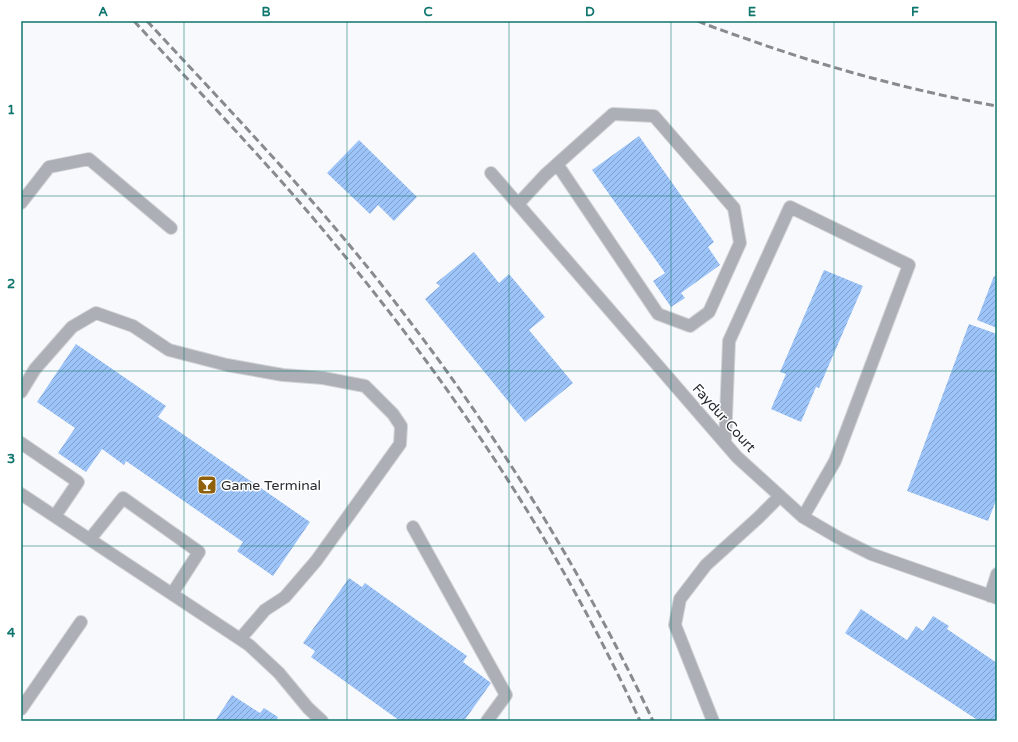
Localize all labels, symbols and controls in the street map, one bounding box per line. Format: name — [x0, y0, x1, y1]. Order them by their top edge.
text: A — [98, 4, 108, 20]
text: B — [261, 4, 271, 20]
text: C — [423, 4, 433, 20]
text: D — [585, 4, 595, 20]
text: E — [748, 4, 756, 20]
text: F — [911, 4, 919, 20]
text: 1 — [7, 102, 15, 118]
text: 2 — [7, 276, 15, 292]
street label: Faydur Court — [689, 380, 760, 456]
text: 3 — [7, 451, 15, 467]
bar icon: Game Terminal — [196, 474, 218, 496]
place label: Game Terminal — [221, 477, 321, 494]
text: 4 — [7, 625, 16, 641]

